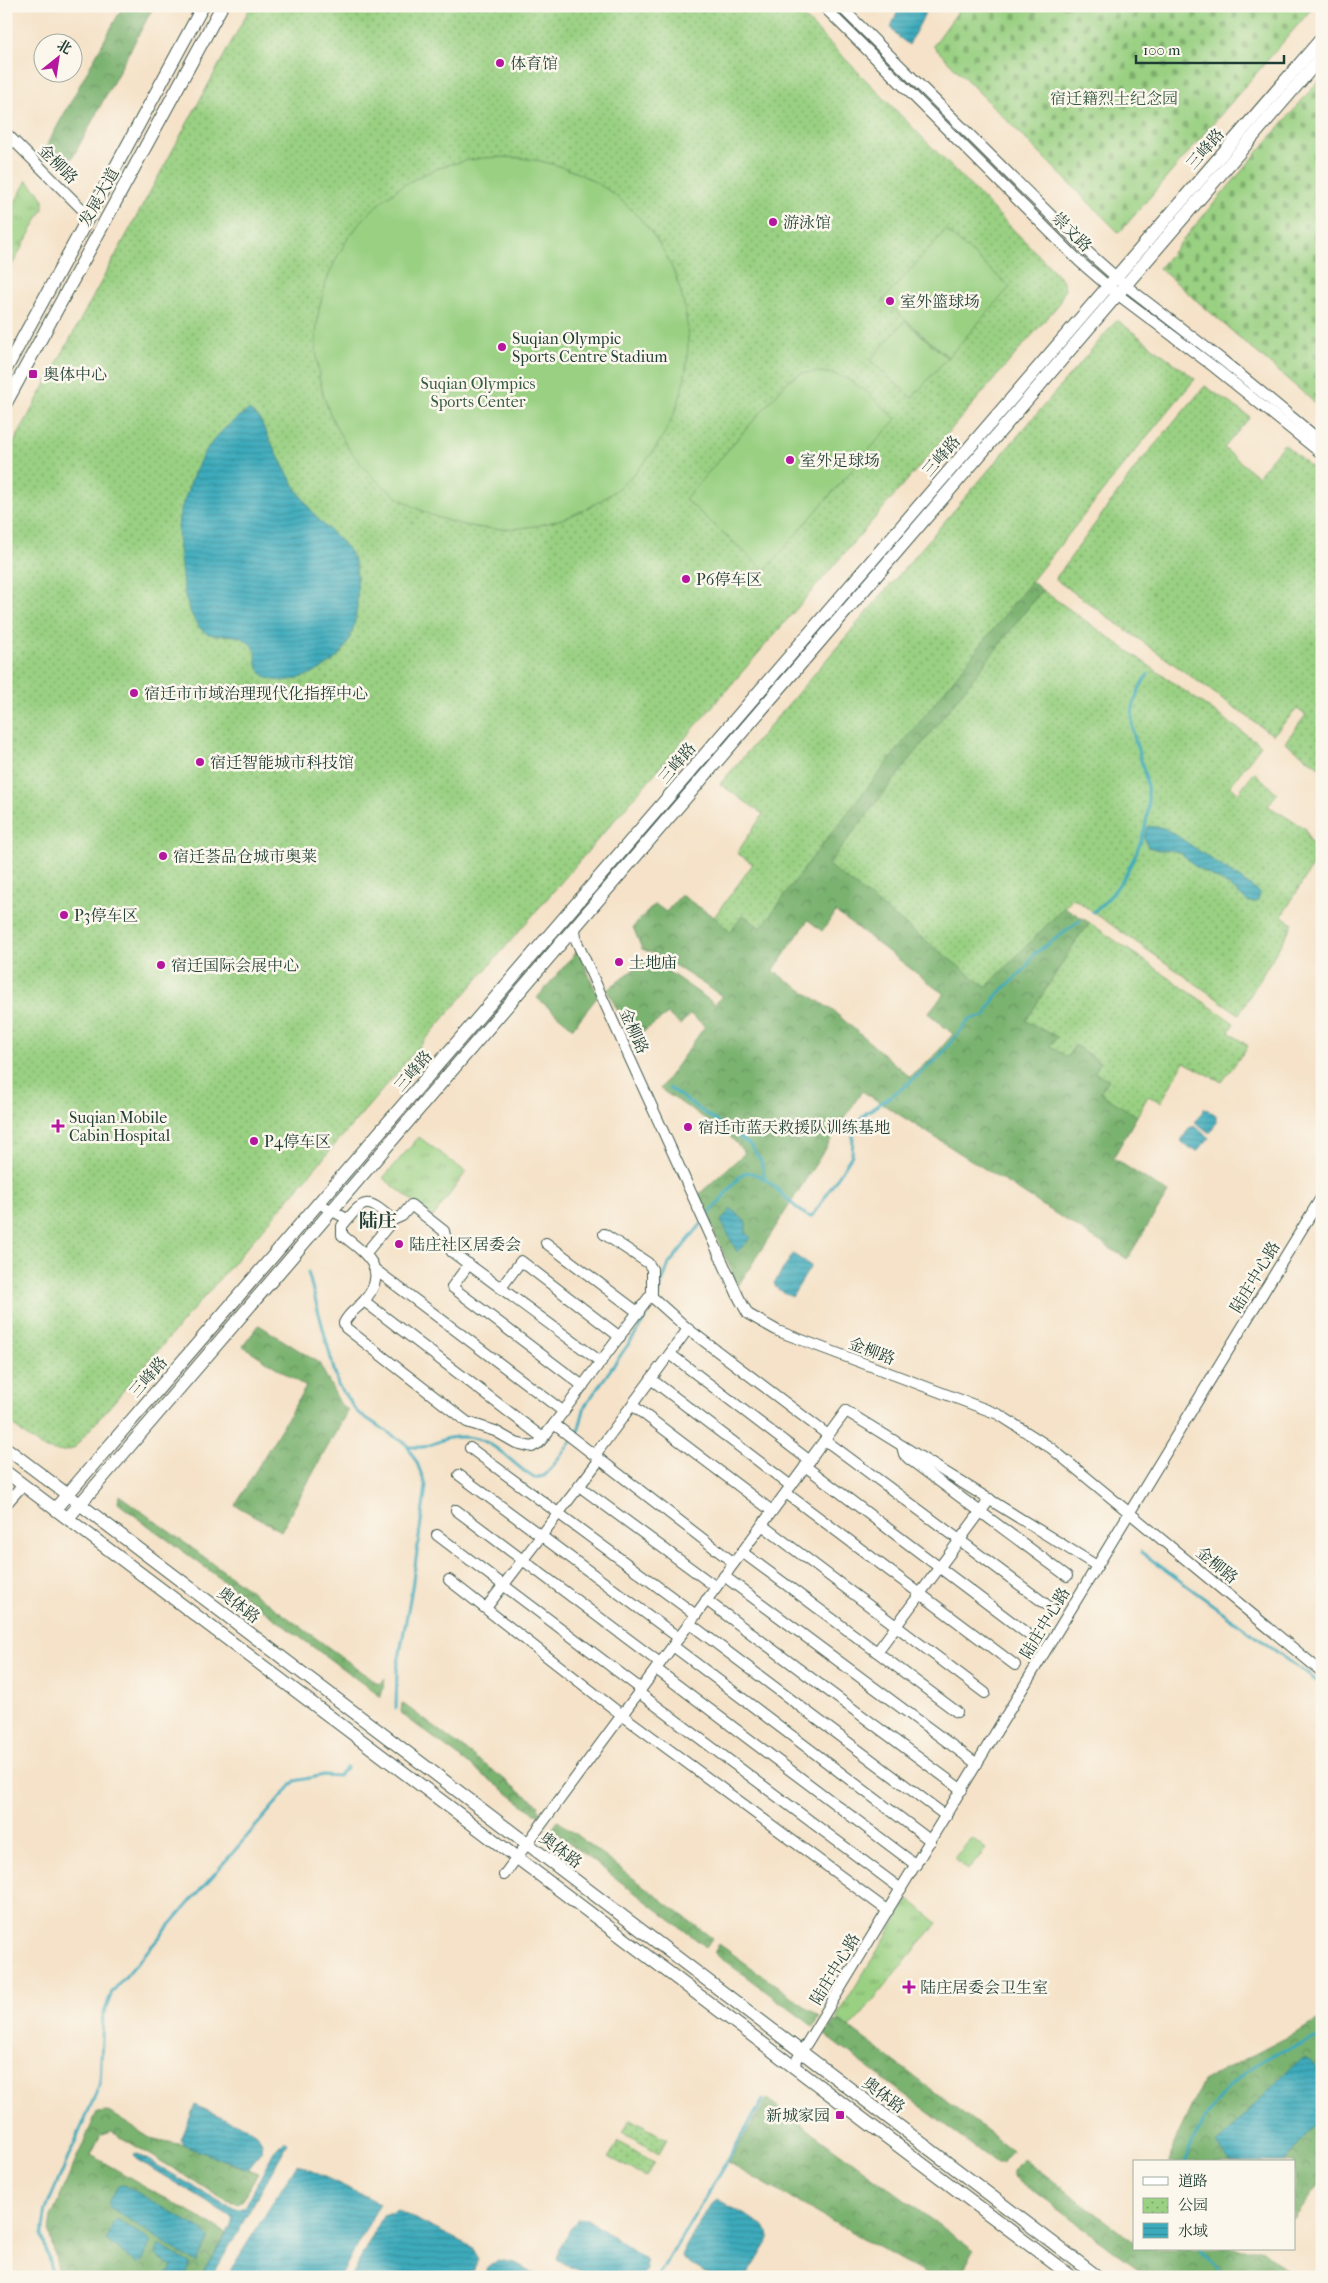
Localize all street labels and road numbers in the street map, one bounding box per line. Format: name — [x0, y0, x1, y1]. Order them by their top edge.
street label: 三峰路 — [1182, 125, 1228, 173]
street label: 金柳路 — [34, 140, 82, 188]
street label: 发展大道 — [75, 164, 123, 230]
street label: 崇文路 — [1048, 208, 1096, 256]
street label: 三峰路 — [918, 432, 964, 480]
street label: 三峰路 — [654, 739, 700, 787]
street label: 金柳路 — [616, 1005, 652, 1057]
street label: 三峰路 — [390, 1047, 436, 1095]
street label: 陆庄中心路 — [1226, 1238, 1284, 1316]
street label: 金柳路 — [846, 1334, 898, 1368]
street label: 三峰路 — [125, 1353, 171, 1401]
street label: 金柳路 — [1192, 1543, 1242, 1587]
street label: 奥体路 — [214, 1583, 264, 1627]
street label: 陆庄中心路 — [1016, 1584, 1074, 1662]
street label: 奥体路 — [536, 1828, 586, 1872]
street label: 陆庄中心路 — [806, 1930, 864, 2008]
street label: 奥体路 — [859, 2073, 909, 2117]

